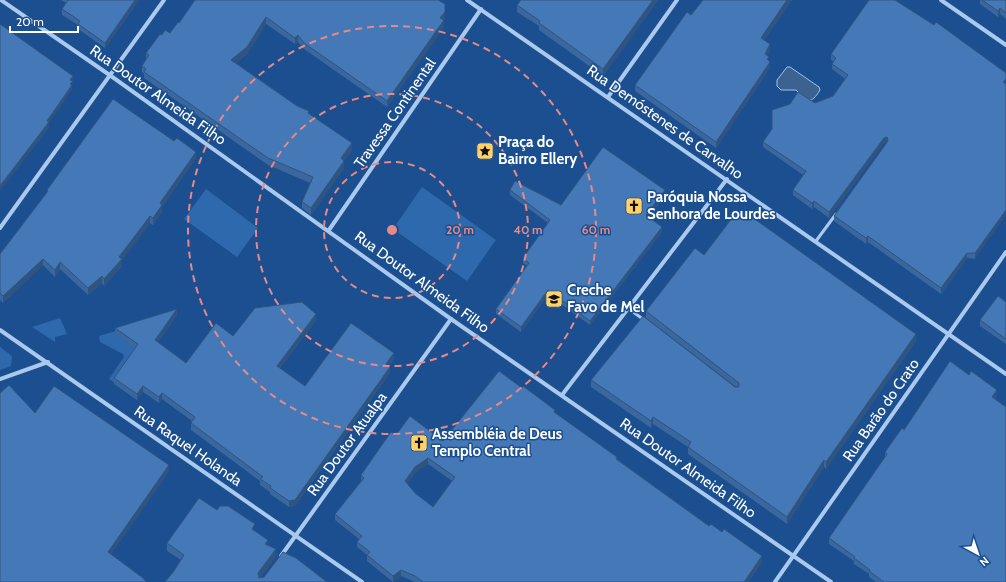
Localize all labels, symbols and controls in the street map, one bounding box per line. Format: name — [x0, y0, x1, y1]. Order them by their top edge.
scale bar — [10, 8, 78, 34]
text: 20 m — [16, 14, 44, 29]
street label: Rua Doutor Almeida Filho — [86, 41, 230, 149]
street label: Travessa Continental — [350, 54, 440, 171]
street label: Rua Demóstenes de Carvalho — [583, 61, 747, 183]
place label: Praça do Bairro Ellery — [498, 133, 578, 168]
place icon: Praça do Bairro Ellery — [475, 141, 495, 161]
place label: Paróquia Nossa Senhora de Lourdes — [647, 188, 776, 223]
church icon: Paróquia Nossa Senhora de Lourdes — [624, 196, 644, 216]
text: 20 m — [446, 222, 474, 237]
text: 40 m — [513, 222, 543, 237]
text: 60 m — [582, 222, 610, 237]
centre of rings — [385, 223, 399, 237]
street label: Rua Doutor Almeida Filho — [351, 227, 493, 337]
place label: Creche Favo de Mel — [567, 281, 644, 316]
school or university icon: Creche Favo de Mel — [544, 289, 564, 309]
street label: Rua Barão do Crato — [839, 355, 923, 465]
street label: Rua Doutor Atualpa — [303, 388, 391, 499]
street label: Rua Raquel Holanda — [131, 402, 246, 490]
street label: Rua Doutor Almeida Filho — [616, 414, 760, 522]
place label: Assembléia de Deus Templo Central — [432, 425, 562, 460]
church icon: Assembléia de Deus Templo Central — [409, 433, 429, 453]
north arrow — [958, 534, 998, 574]
text: N — [977, 554, 992, 570]

